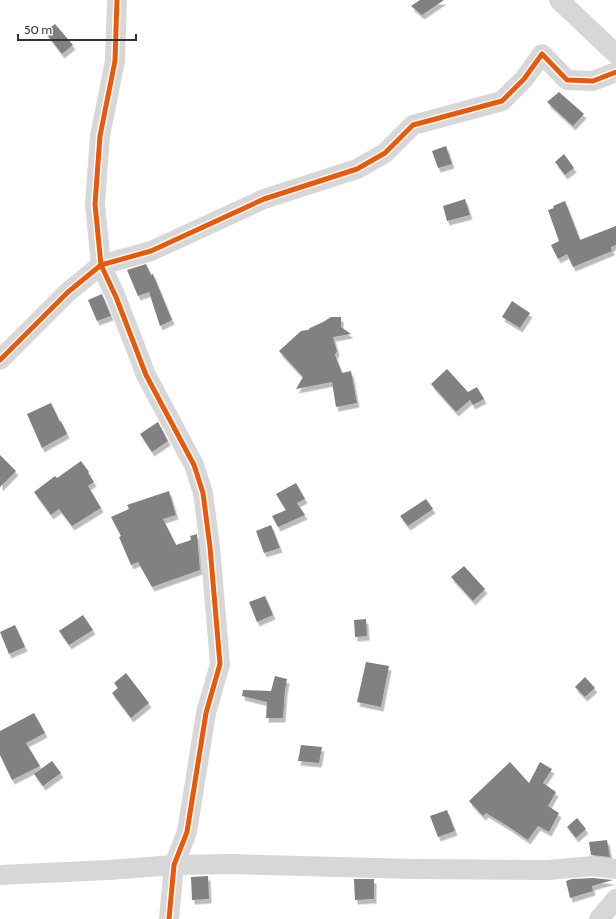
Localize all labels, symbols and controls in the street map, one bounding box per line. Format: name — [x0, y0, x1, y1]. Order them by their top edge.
scale bar — [18, 16, 136, 42]
text: 50 m — [24, 22, 52, 37]

